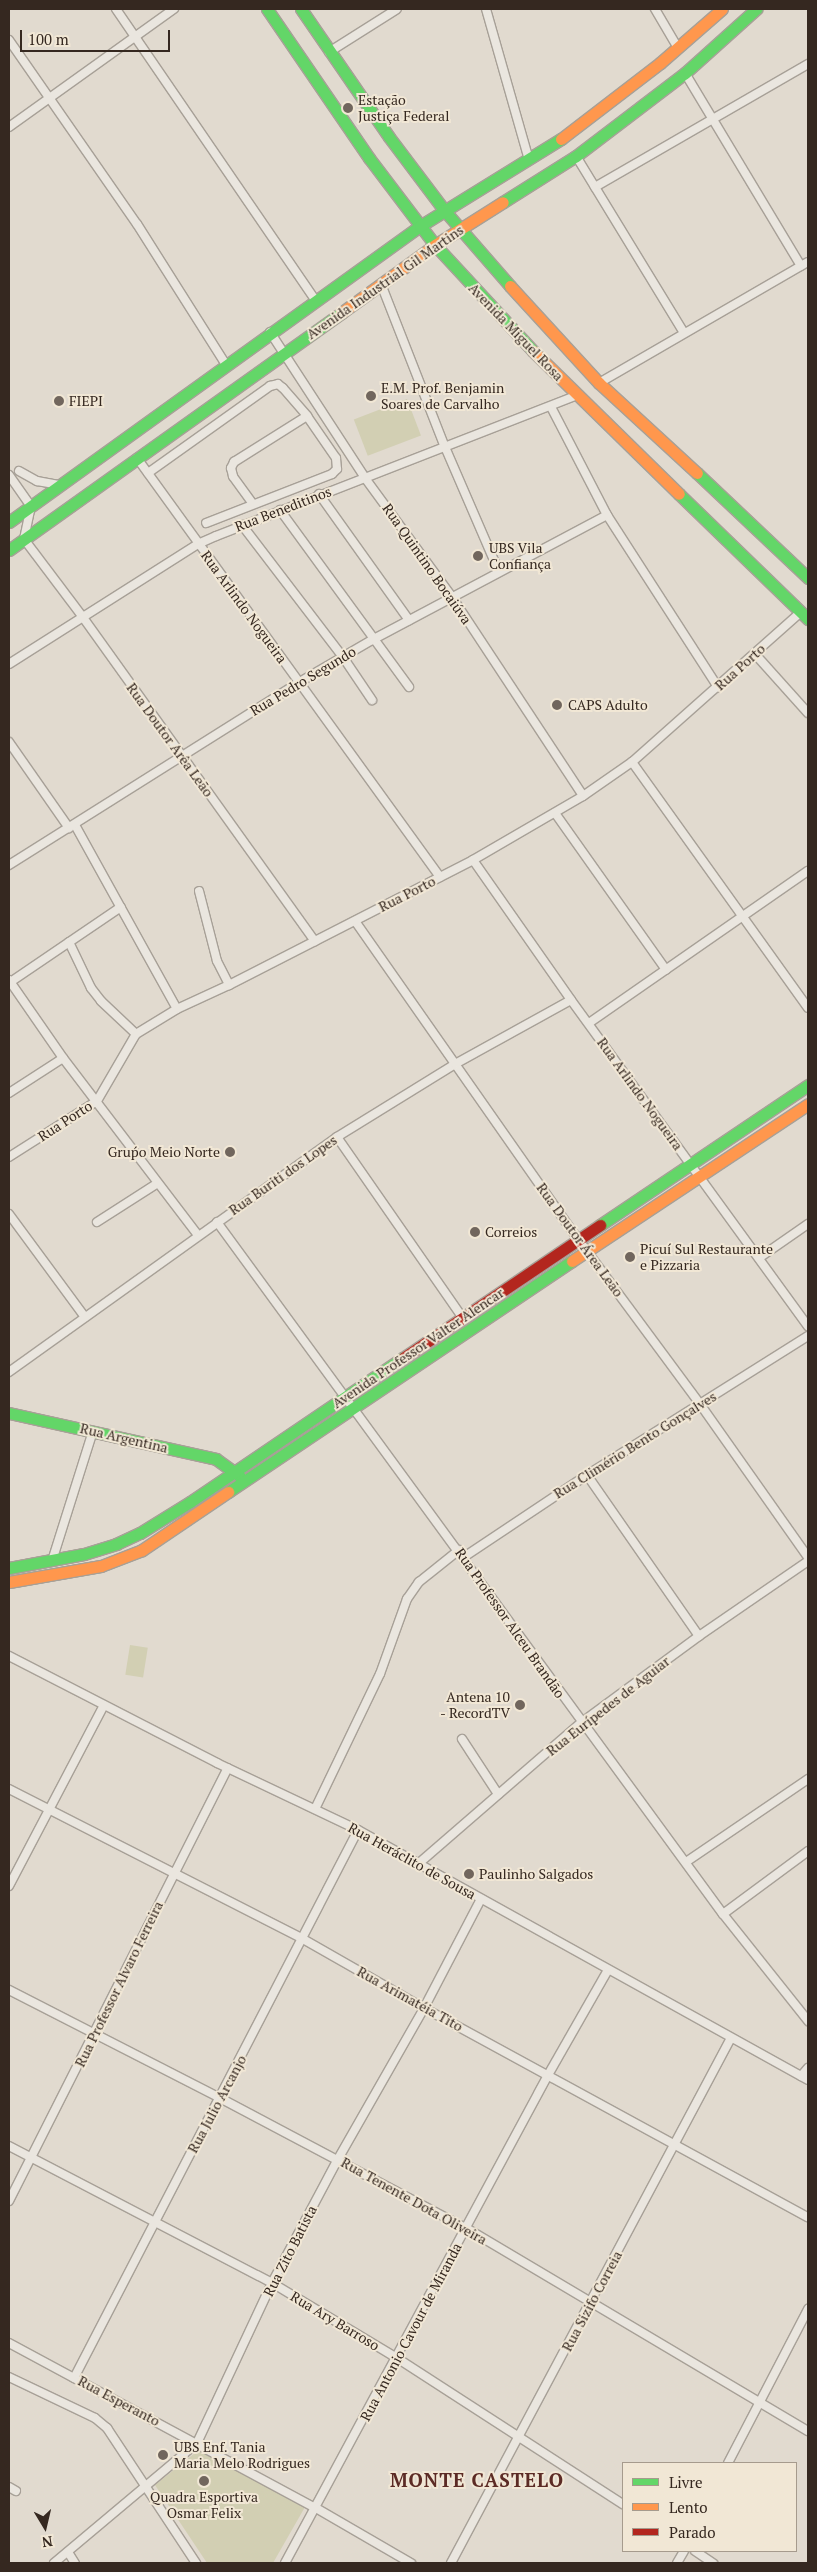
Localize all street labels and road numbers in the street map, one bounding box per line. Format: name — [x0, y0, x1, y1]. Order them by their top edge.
street label: Avenida Industrial Gil Martins — [303, 221, 467, 343]
street label: Avenida Miguel Rosa — [465, 280, 567, 384]
street label: Rua Beneditinos — [232, 483, 334, 535]
street label: Rua Quintino Bocaiúva — [379, 500, 475, 628]
street label: Rua Arlindo Nogueira — [197, 547, 291, 667]
street label: Rua Porto — [712, 640, 768, 694]
street label: Rua Pedro Segundo — [247, 643, 359, 719]
street label: Rua Doutor Arêa Leão — [123, 680, 217, 800]
street label: Rua Porto — [376, 873, 438, 915]
street label: Rua Arlindo Nogueira — [593, 1034, 687, 1154]
street label: Rua Porto — [35, 1097, 95, 1145]
street label: Rua Buriti dos Lopes — [226, 1131, 340, 1219]
street label: Rua Doutor Área Leão — [533, 1180, 627, 1300]
street label: Avenida Professor Valter Alencar — [329, 1284, 507, 1412]
street label: Rua Climério Bento Gonçalves — [551, 1388, 719, 1502]
street label: Rua Argentina — [78, 1420, 170, 1456]
street label: Rua Professor Alceu Brandão — [452, 1545, 568, 1701]
street label: Rua Eurípedes de Aguiar — [543, 1653, 673, 1759]
street label: Rua Heráclito de Sousa — [345, 1819, 479, 1903]
street label: Rua Professor Alvaro Ferreira — [71, 1898, 167, 2070]
street label: Rua Arimatéia Tito — [354, 1963, 466, 2035]
street label: Rua Julio Arcanjo — [184, 2052, 250, 2156]
street label: Rua Tenente Dota Oliveira — [338, 2154, 490, 2248]
street label: Rua Zito Batista — [260, 2203, 320, 2299]
street label: Rua Antonio Cavour de Miranda — [357, 2240, 465, 2424]
street label: Rua Sizifo Correia — [558, 2248, 626, 2354]
street label: Rua Ary Barroso — [287, 2288, 383, 2354]
street label: Rua Esperanto — [75, 2372, 163, 2430]

